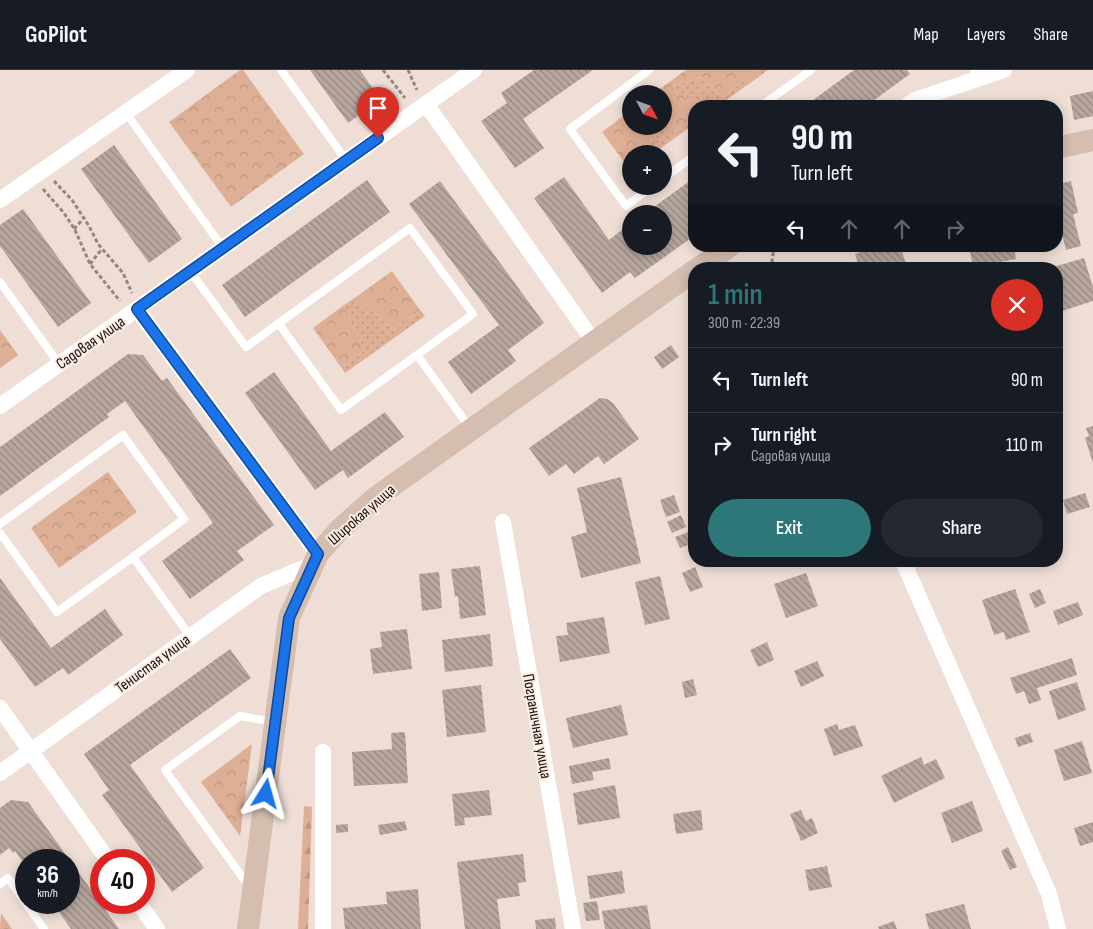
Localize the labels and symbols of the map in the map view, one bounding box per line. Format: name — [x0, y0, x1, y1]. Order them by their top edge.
north arrow — [622, 85, 672, 135]
pin — [357, 87, 399, 138]
street label: Садовая улица — [53, 313, 129, 374]
street label: Широкая улица — [324, 481, 400, 550]
street label: Тенистая улица — [112, 631, 194, 698]
street label: Пограничная улица — [518, 672, 555, 780]
position arrow — [239, 767, 291, 819]
speed limit sign: 40 — [90, 849, 155, 914]

